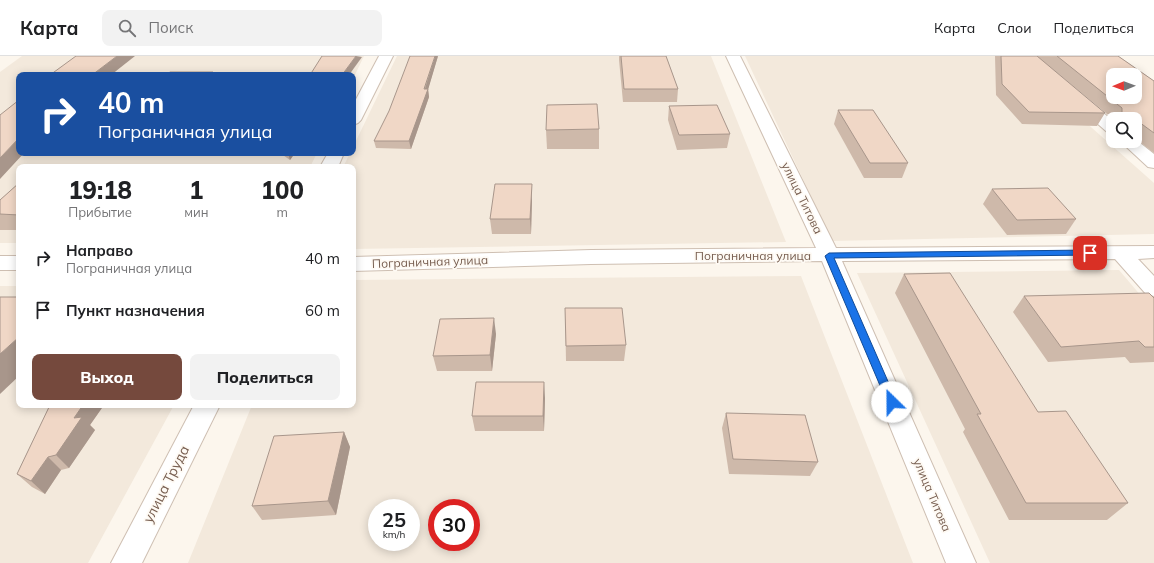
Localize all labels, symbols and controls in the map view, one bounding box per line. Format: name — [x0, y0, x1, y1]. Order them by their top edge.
search box — [102, 10, 382, 46]
text: Карта — [20, 16, 78, 40]
icon: search — [116, 17, 138, 39]
text: Поиск — [148, 18, 193, 37]
text: Карта — [934, 19, 975, 37]
text: Слои — [997, 19, 1032, 37]
text: Поделиться — [1054, 19, 1134, 37]
north arrow — [1106, 68, 1142, 104]
map controls — [1106, 68, 1142, 148]
text: 40 m — [98, 85, 164, 120]
icon: right — [32, 88, 84, 140]
button: search — [1106, 112, 1142, 148]
text: Пограничная улица — [98, 120, 273, 143]
street label: улица Титова — [779, 159, 826, 236]
text: 19:18 — [68, 175, 132, 205]
text: 1 — [189, 175, 204, 205]
text: 100 — [261, 175, 304, 205]
text: Прибытие — [68, 204, 132, 220]
text: мин — [184, 204, 208, 220]
text: m — [277, 204, 288, 220]
pin — [1073, 236, 1107, 270]
text: Направо — [66, 241, 133, 260]
icon: arrive — [1079, 242, 1101, 264]
icon: right — [32, 247, 54, 269]
street label: Пограничная улица — [695, 248, 811, 263]
text: 40 m — [305, 249, 340, 268]
street label: Пограничная улица — [372, 252, 488, 271]
text: Пограничная улица — [66, 260, 192, 276]
icon: arrive — [32, 299, 54, 321]
text: Пункт назначения — [66, 301, 205, 320]
text: 60 m — [305, 301, 340, 320]
button: Выход — [32, 354, 182, 400]
button: Поделиться — [190, 354, 340, 400]
position arrow — [871, 381, 913, 423]
street label: улица Труда — [139, 442, 193, 526]
street label: улица Титова — [910, 456, 955, 534]
speed limit sign: 30 — [428, 499, 480, 551]
text: 25 — [382, 507, 406, 532]
text: km/h — [383, 528, 405, 541]

